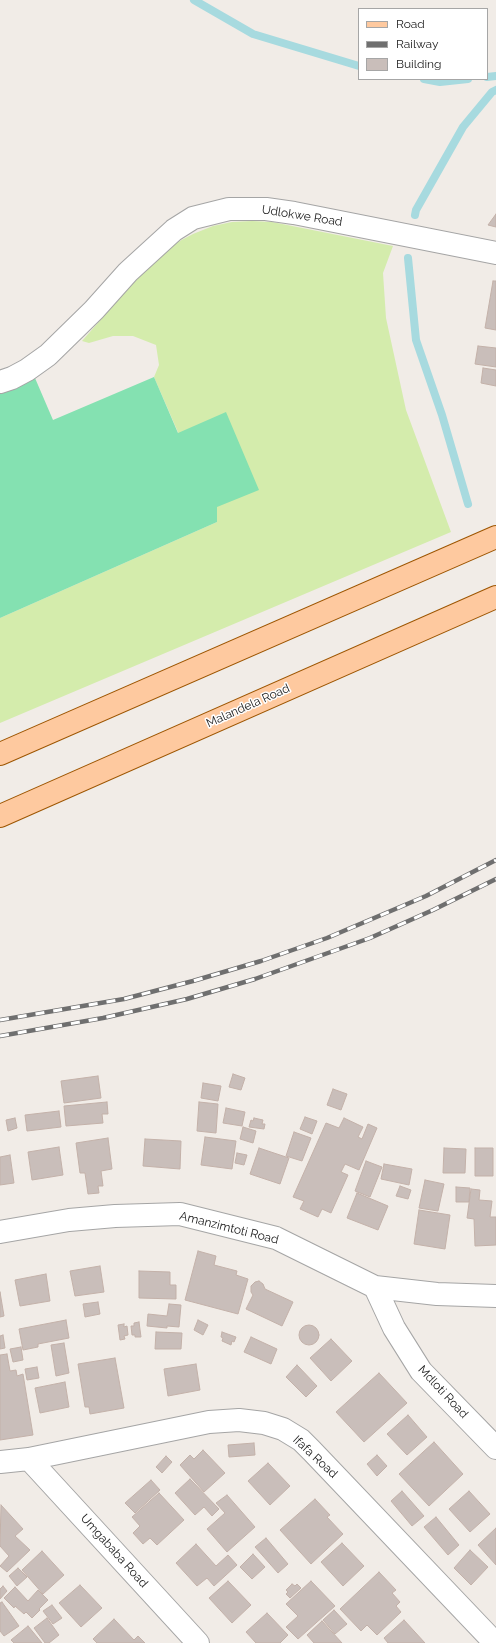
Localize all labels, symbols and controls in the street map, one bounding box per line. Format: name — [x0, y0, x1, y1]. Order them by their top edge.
legend — [358, 8, 488, 80]
text: Road — [396, 17, 425, 31]
text: Railway — [396, 37, 438, 51]
text: Building — [396, 57, 442, 71]
street label: Udlokwe Road — [261, 203, 343, 229]
street label: Malandela Road — [204, 681, 292, 731]
street label: Amanzimtoti Road — [178, 1209, 280, 1247]
street label: Mdloti Road — [415, 1363, 471, 1421]
street label: Ifafa Road — [290, 1433, 340, 1481]
street label: Umgababa Road — [77, 1511, 151, 1591]

